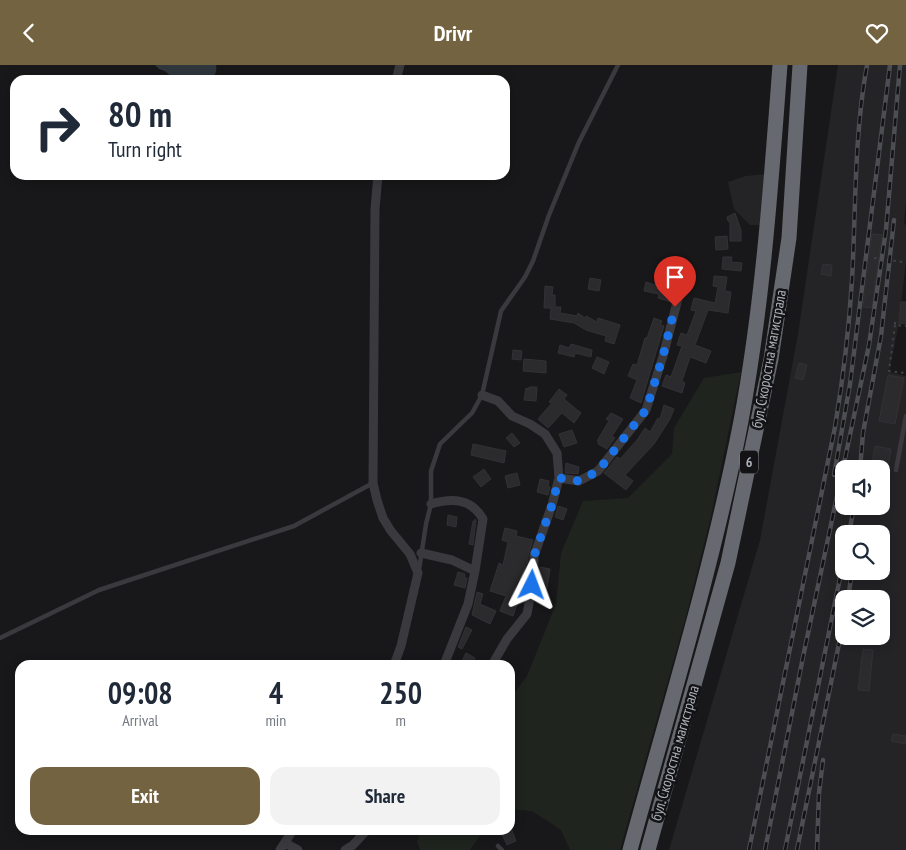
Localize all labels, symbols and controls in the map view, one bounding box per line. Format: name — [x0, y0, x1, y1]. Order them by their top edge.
icon: back — [15, 19, 43, 47]
text: Drivr — [434, 19, 472, 47]
icon: heart — [863, 19, 891, 47]
text: 80 m — [108, 91, 172, 137]
icon: right — [25, 95, 90, 160]
text: Turn right — [108, 135, 182, 163]
pin — [654, 256, 696, 307]
icon: arrive — [661, 263, 689, 291]
street label: бул. Скоростна магистрала — [747, 288, 790, 429]
road number: 6 — [740, 451, 758, 473]
map controls — [835, 460, 890, 645]
button: sound — [835, 460, 890, 515]
button: search — [835, 525, 890, 580]
position arrow — [505, 558, 557, 610]
button: layers — [835, 590, 890, 645]
text: 09:08 — [108, 673, 173, 712]
text: 4 — [269, 673, 283, 712]
text: 250 — [379, 673, 422, 712]
street label: бул. Скоростна магистрала — [646, 683, 703, 823]
text: Arrival — [122, 710, 158, 730]
text: min — [265, 710, 286, 730]
text: m — [395, 710, 406, 730]
button: Exit — [30, 767, 260, 825]
button: Share — [270, 767, 500, 825]

